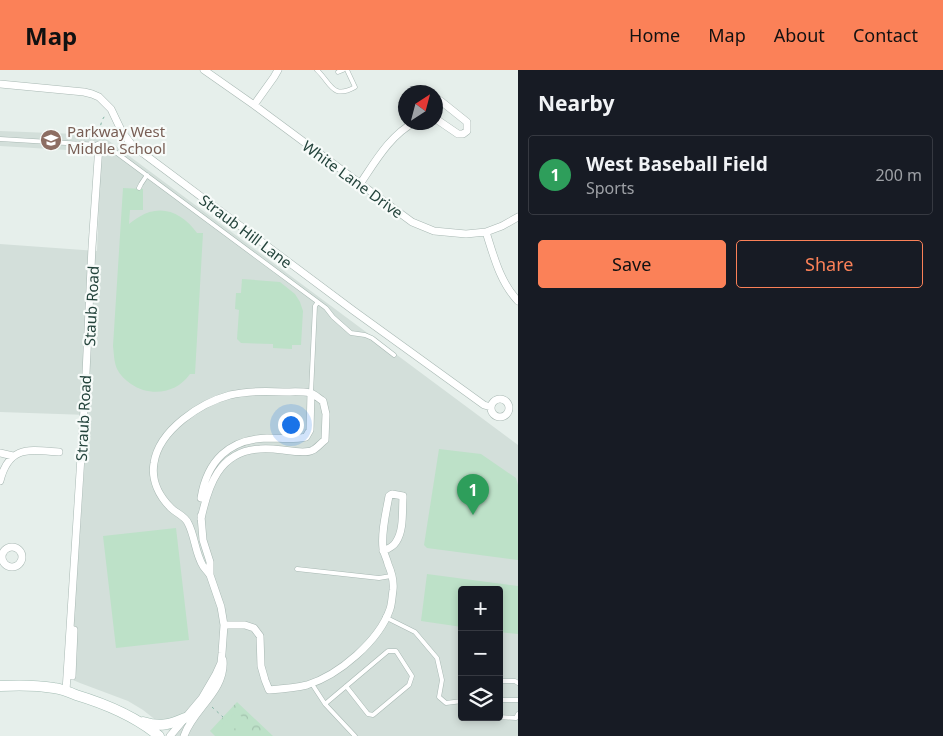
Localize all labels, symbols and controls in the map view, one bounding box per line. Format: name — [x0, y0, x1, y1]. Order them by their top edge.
text: Map — [25, 19, 77, 52]
text: Home — [629, 23, 680, 47]
text: Map — [708, 23, 746, 47]
text: About — [774, 23, 825, 47]
text: Contact — [853, 23, 918, 47]
north arrow — [398, 85, 443, 130]
text: Nearby — [538, 89, 614, 117]
place label: Parkway West Middle School — [67, 121, 166, 158]
school or university icon: Parkway West Middle School — [39, 128, 63, 152]
street label: White Lane Drive — [299, 136, 407, 222]
text: West Baseball Field — [586, 151, 768, 177]
text: 1 — [550, 164, 560, 186]
text: 200 m — [875, 164, 922, 186]
text: Sports — [586, 177, 634, 199]
street label: Straub Hill Lane — [196, 190, 296, 272]
button: Save — [538, 240, 726, 288]
button: Share — [736, 240, 923, 288]
street label: Staub Road — [79, 265, 103, 347]
street label: Straub Road — [71, 374, 95, 462]
your location — [278, 412, 304, 438]
pin: 1 — [457, 474, 489, 515]
map controls — [458, 586, 503, 721]
button: + — [458, 586, 503, 631]
button: − — [458, 631, 503, 676]
button: layers — [458, 676, 503, 721]

